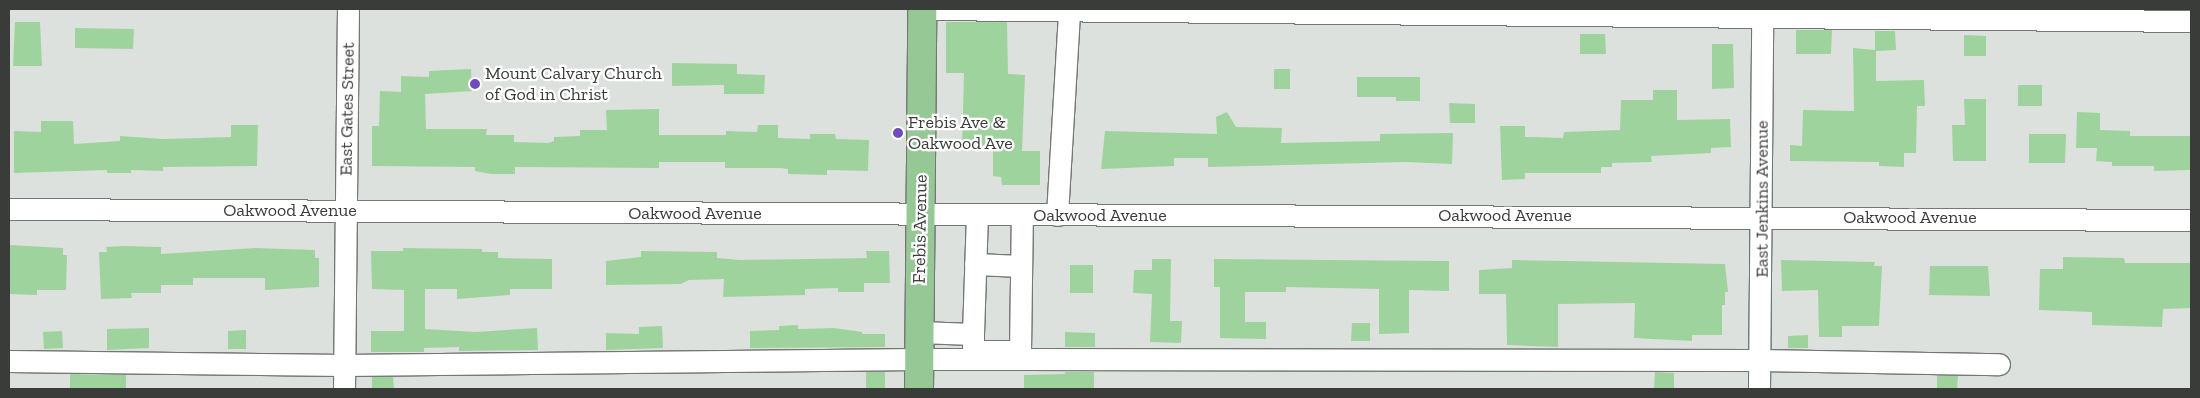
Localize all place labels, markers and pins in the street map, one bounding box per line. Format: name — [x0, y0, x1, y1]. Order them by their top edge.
place label: Mount Calvary Church of God in Christ — [485, 63, 662, 106]
marker: Mount Calvary Church of God in Christ — [469, 78, 481, 90]
place label: Frebis Ave & Oakwood Ave — [908, 112, 1013, 154]
marker: Frebis Ave & Oakwood Ave — [892, 127, 904, 139]

